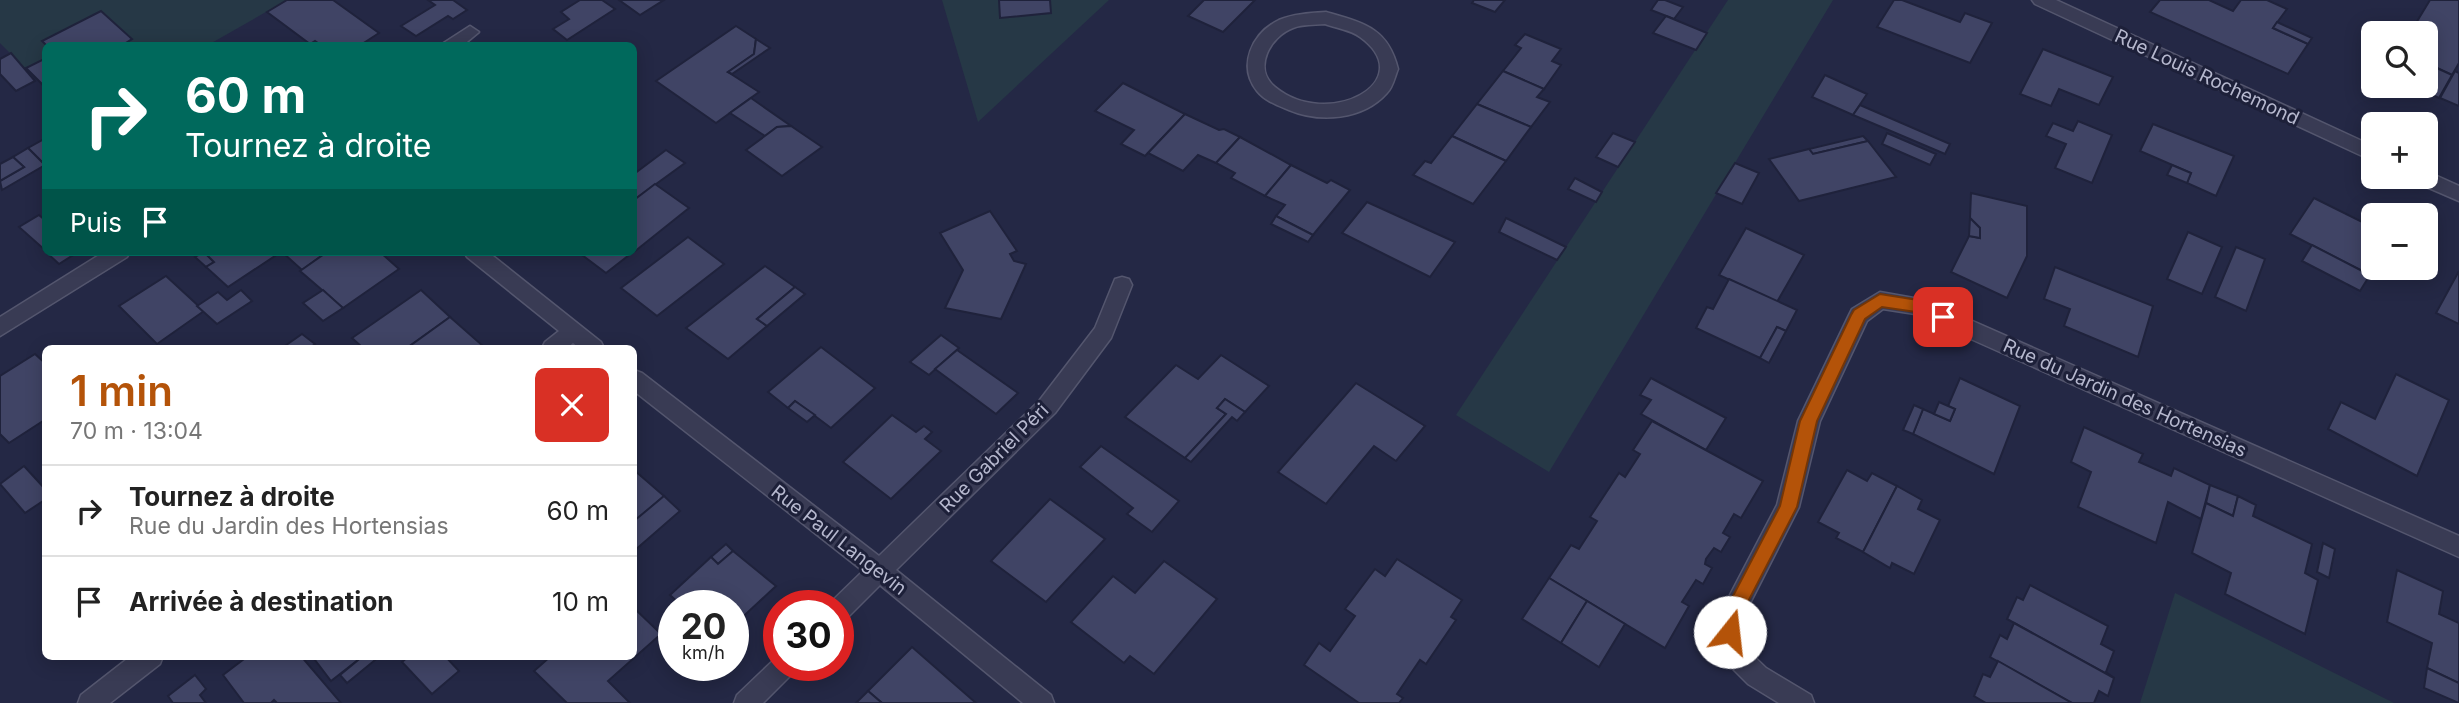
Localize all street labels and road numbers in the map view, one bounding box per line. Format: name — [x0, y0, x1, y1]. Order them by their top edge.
street label: Rue Louis Rochemond — [2111, 24, 2303, 130]
street label: Rue du Jardin des Hortensias — [2000, 334, 2250, 462]
street label: Rue Gabriel Péri — [935, 399, 1053, 517]
street label: Rue Paul Langevin — [767, 480, 911, 600]

